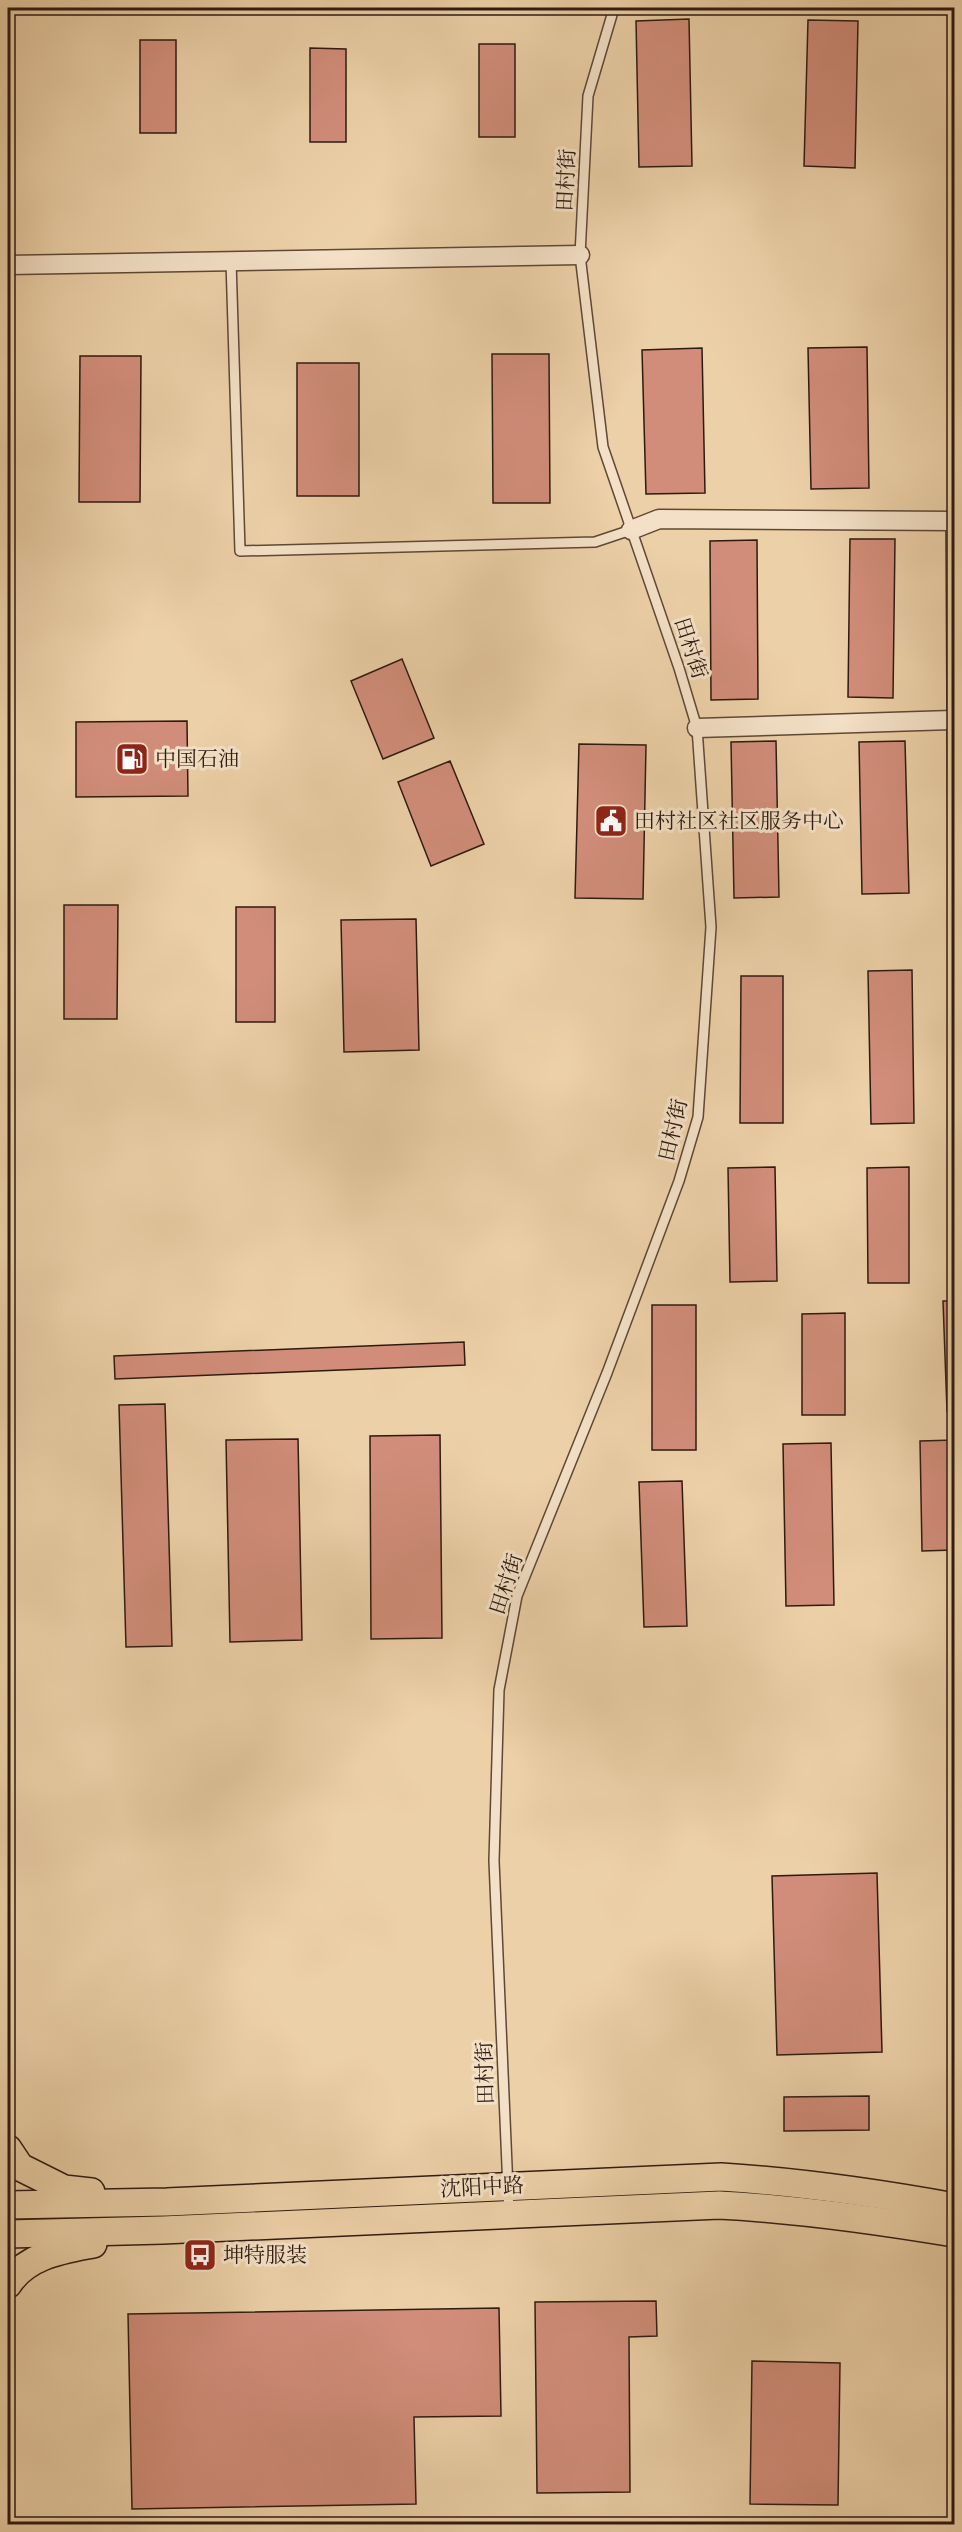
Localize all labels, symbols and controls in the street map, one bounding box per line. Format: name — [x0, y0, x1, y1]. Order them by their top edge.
street label: 田村街 — [551, 148, 580, 212]
street label: 田村街 — [670, 614, 713, 682]
fuel station icon: 中国石油 — [114, 741, 150, 777]
place label: 中国石油 — [155, 746, 239, 771]
public building icon: 田村社区社区服务中心 — [593, 803, 629, 839]
place label: 田村社区社区服务中心 — [634, 808, 844, 833]
street label: 田村街 — [653, 1096, 692, 1163]
street label: 田村街 — [484, 1550, 527, 1618]
street label: 田村街 — [471, 2041, 498, 2105]
street label: 沈阳中路 — [439, 2172, 525, 2201]
bus stop icon: 坤特服装 — [182, 2237, 218, 2273]
place label: 坤特服装 — [223, 2242, 307, 2267]

